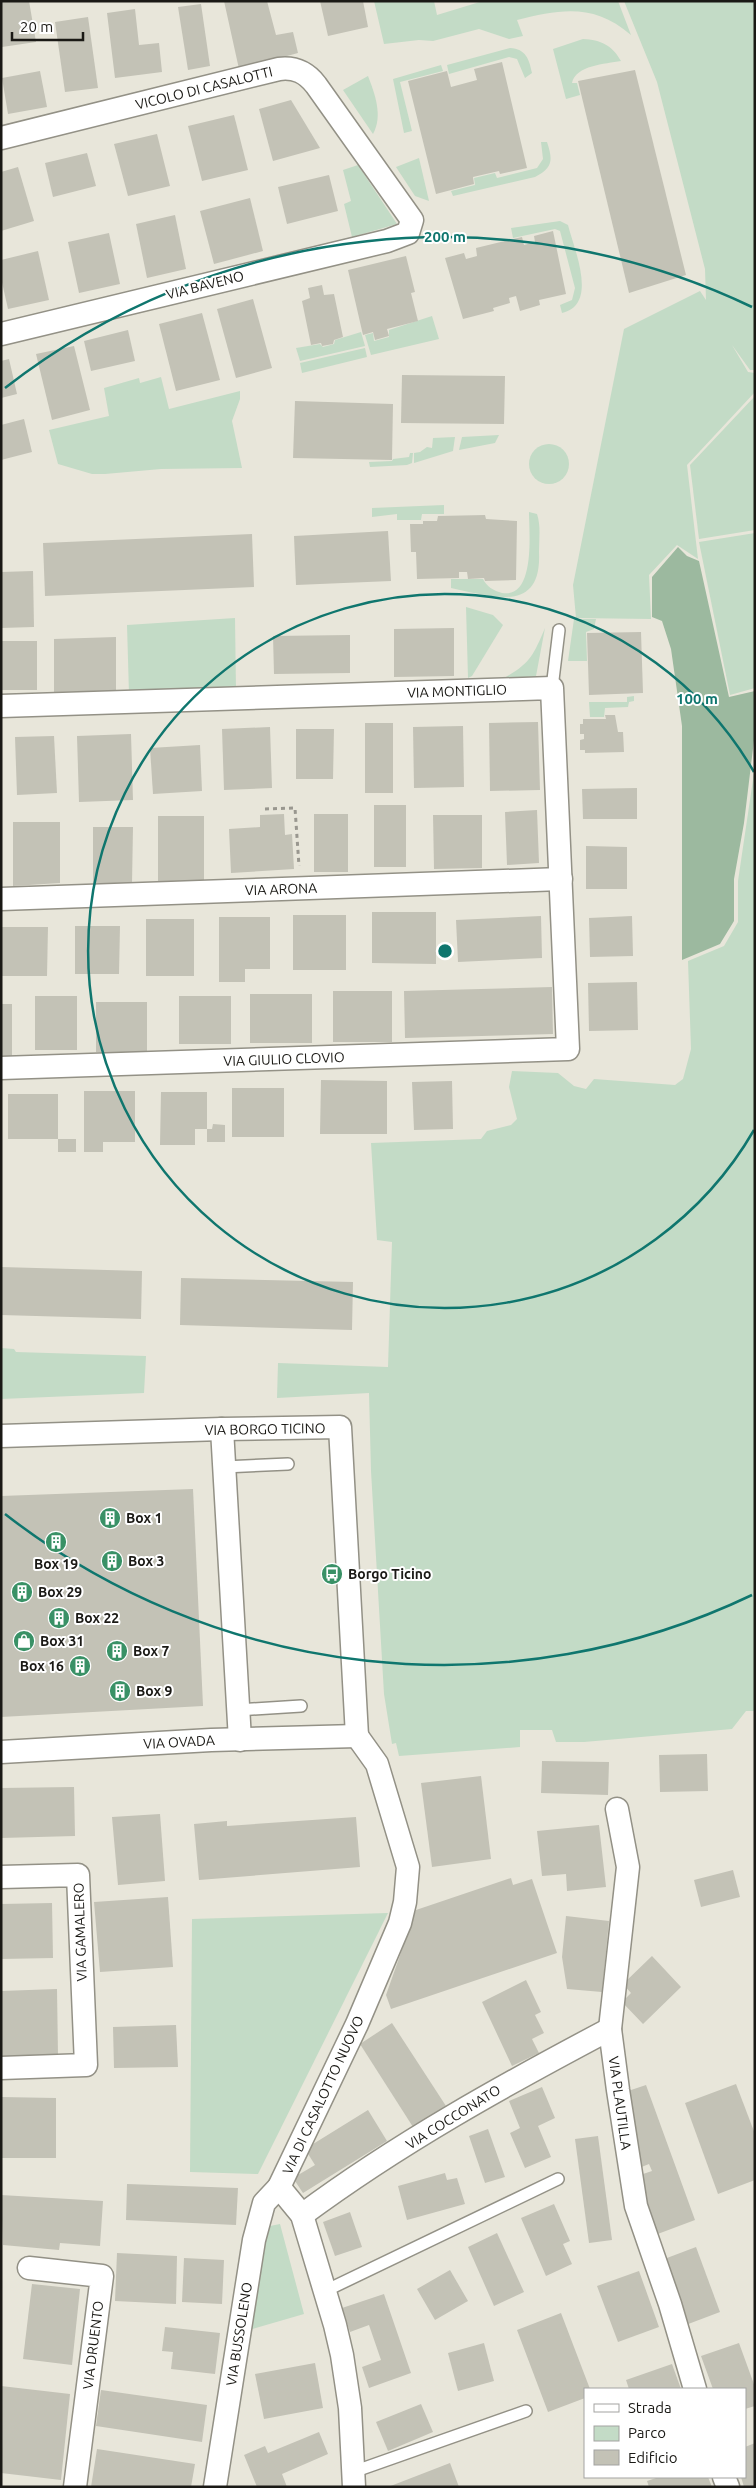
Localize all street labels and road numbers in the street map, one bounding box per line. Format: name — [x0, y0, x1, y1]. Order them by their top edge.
street label: VICOLO DI CASALOTTI — [134, 63, 274, 113]
street label: VIA BAVENO — [164, 268, 246, 302]
street label: VIA MONTIGLIO — [407, 681, 507, 701]
street label: VIA ARONA — [244, 880, 318, 898]
street label: VIA GIULIO CLOVIO — [223, 1049, 345, 1069]
street label: VIA BORGO TICINO — [204, 1420, 326, 1438]
street label: VIA OVADA — [143, 1732, 215, 1752]
street label: VIA GAMALERO — [70, 1882, 90, 1982]
street label: VIA DI CASALOTTO NUOVO — [279, 2013, 367, 2177]
street label: VIA PLAUTILLA — [606, 2055, 634, 2151]
street label: VIA COCCONATO — [403, 2081, 503, 2153]
street label: VIA BUSSOLENO — [223, 2281, 255, 2387]
street label: VIA DRUENTO — [80, 2300, 106, 2390]

